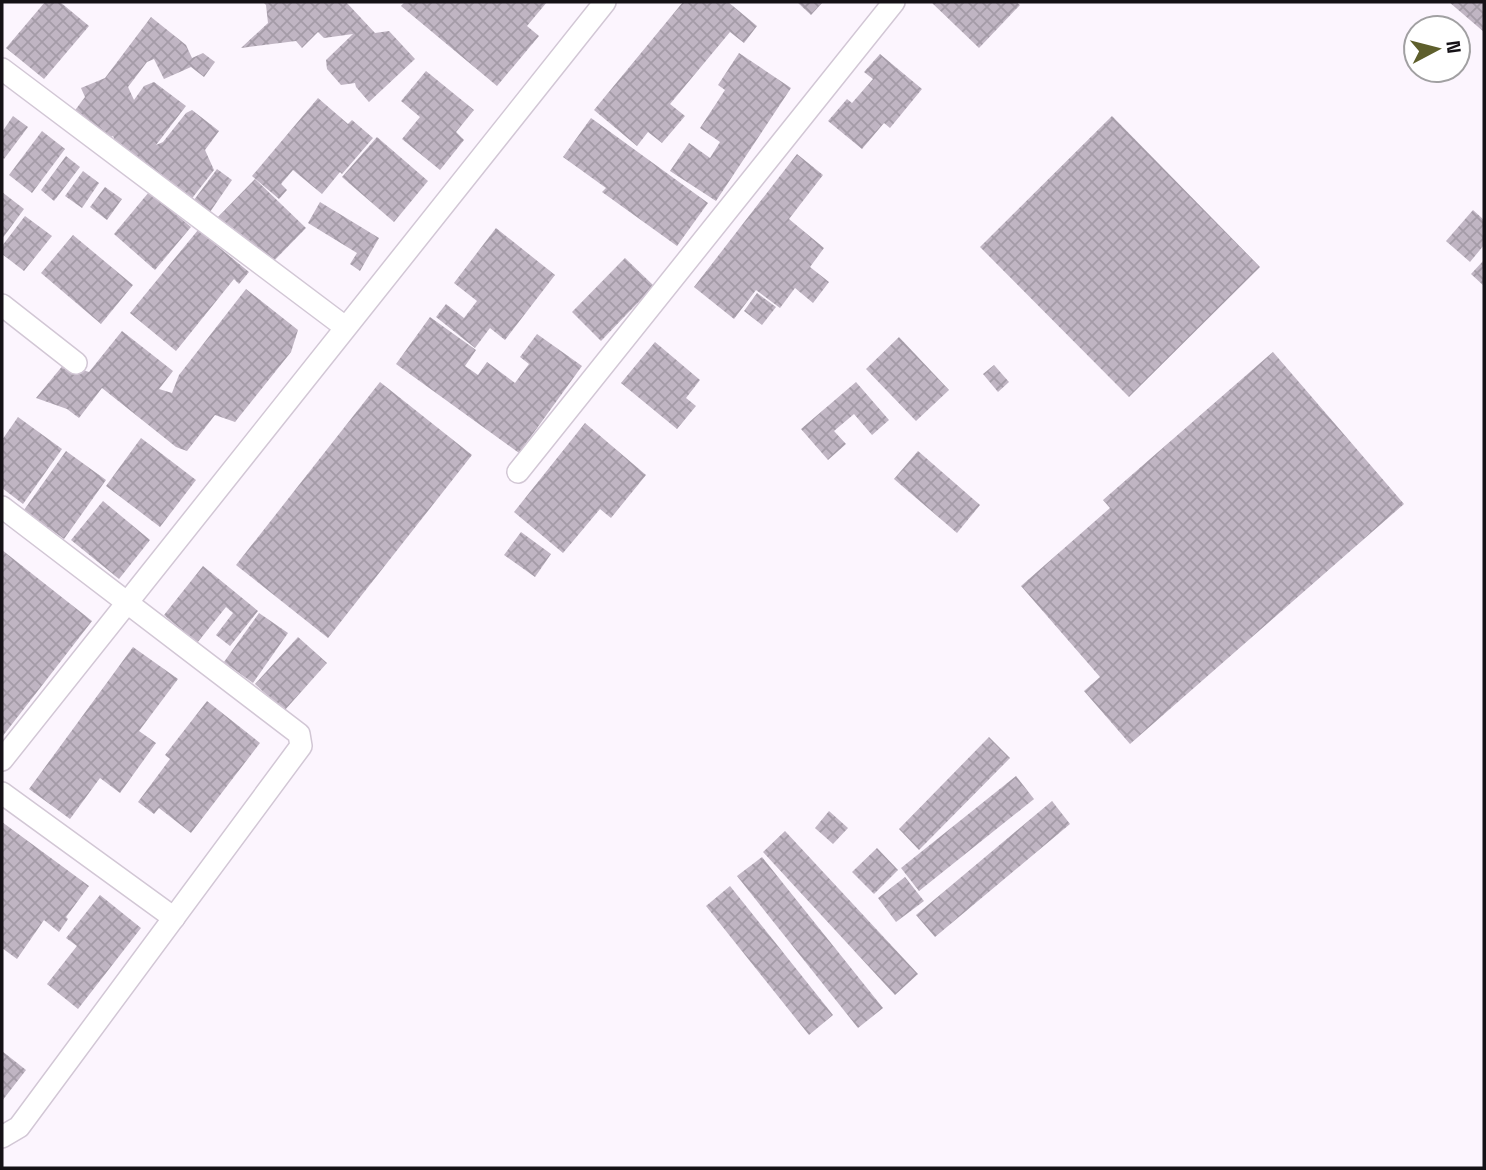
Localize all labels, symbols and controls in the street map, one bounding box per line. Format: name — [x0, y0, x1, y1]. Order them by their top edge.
north arrow — [1402, 14, 1472, 84]
text: N — [1440, 39, 1467, 55]

